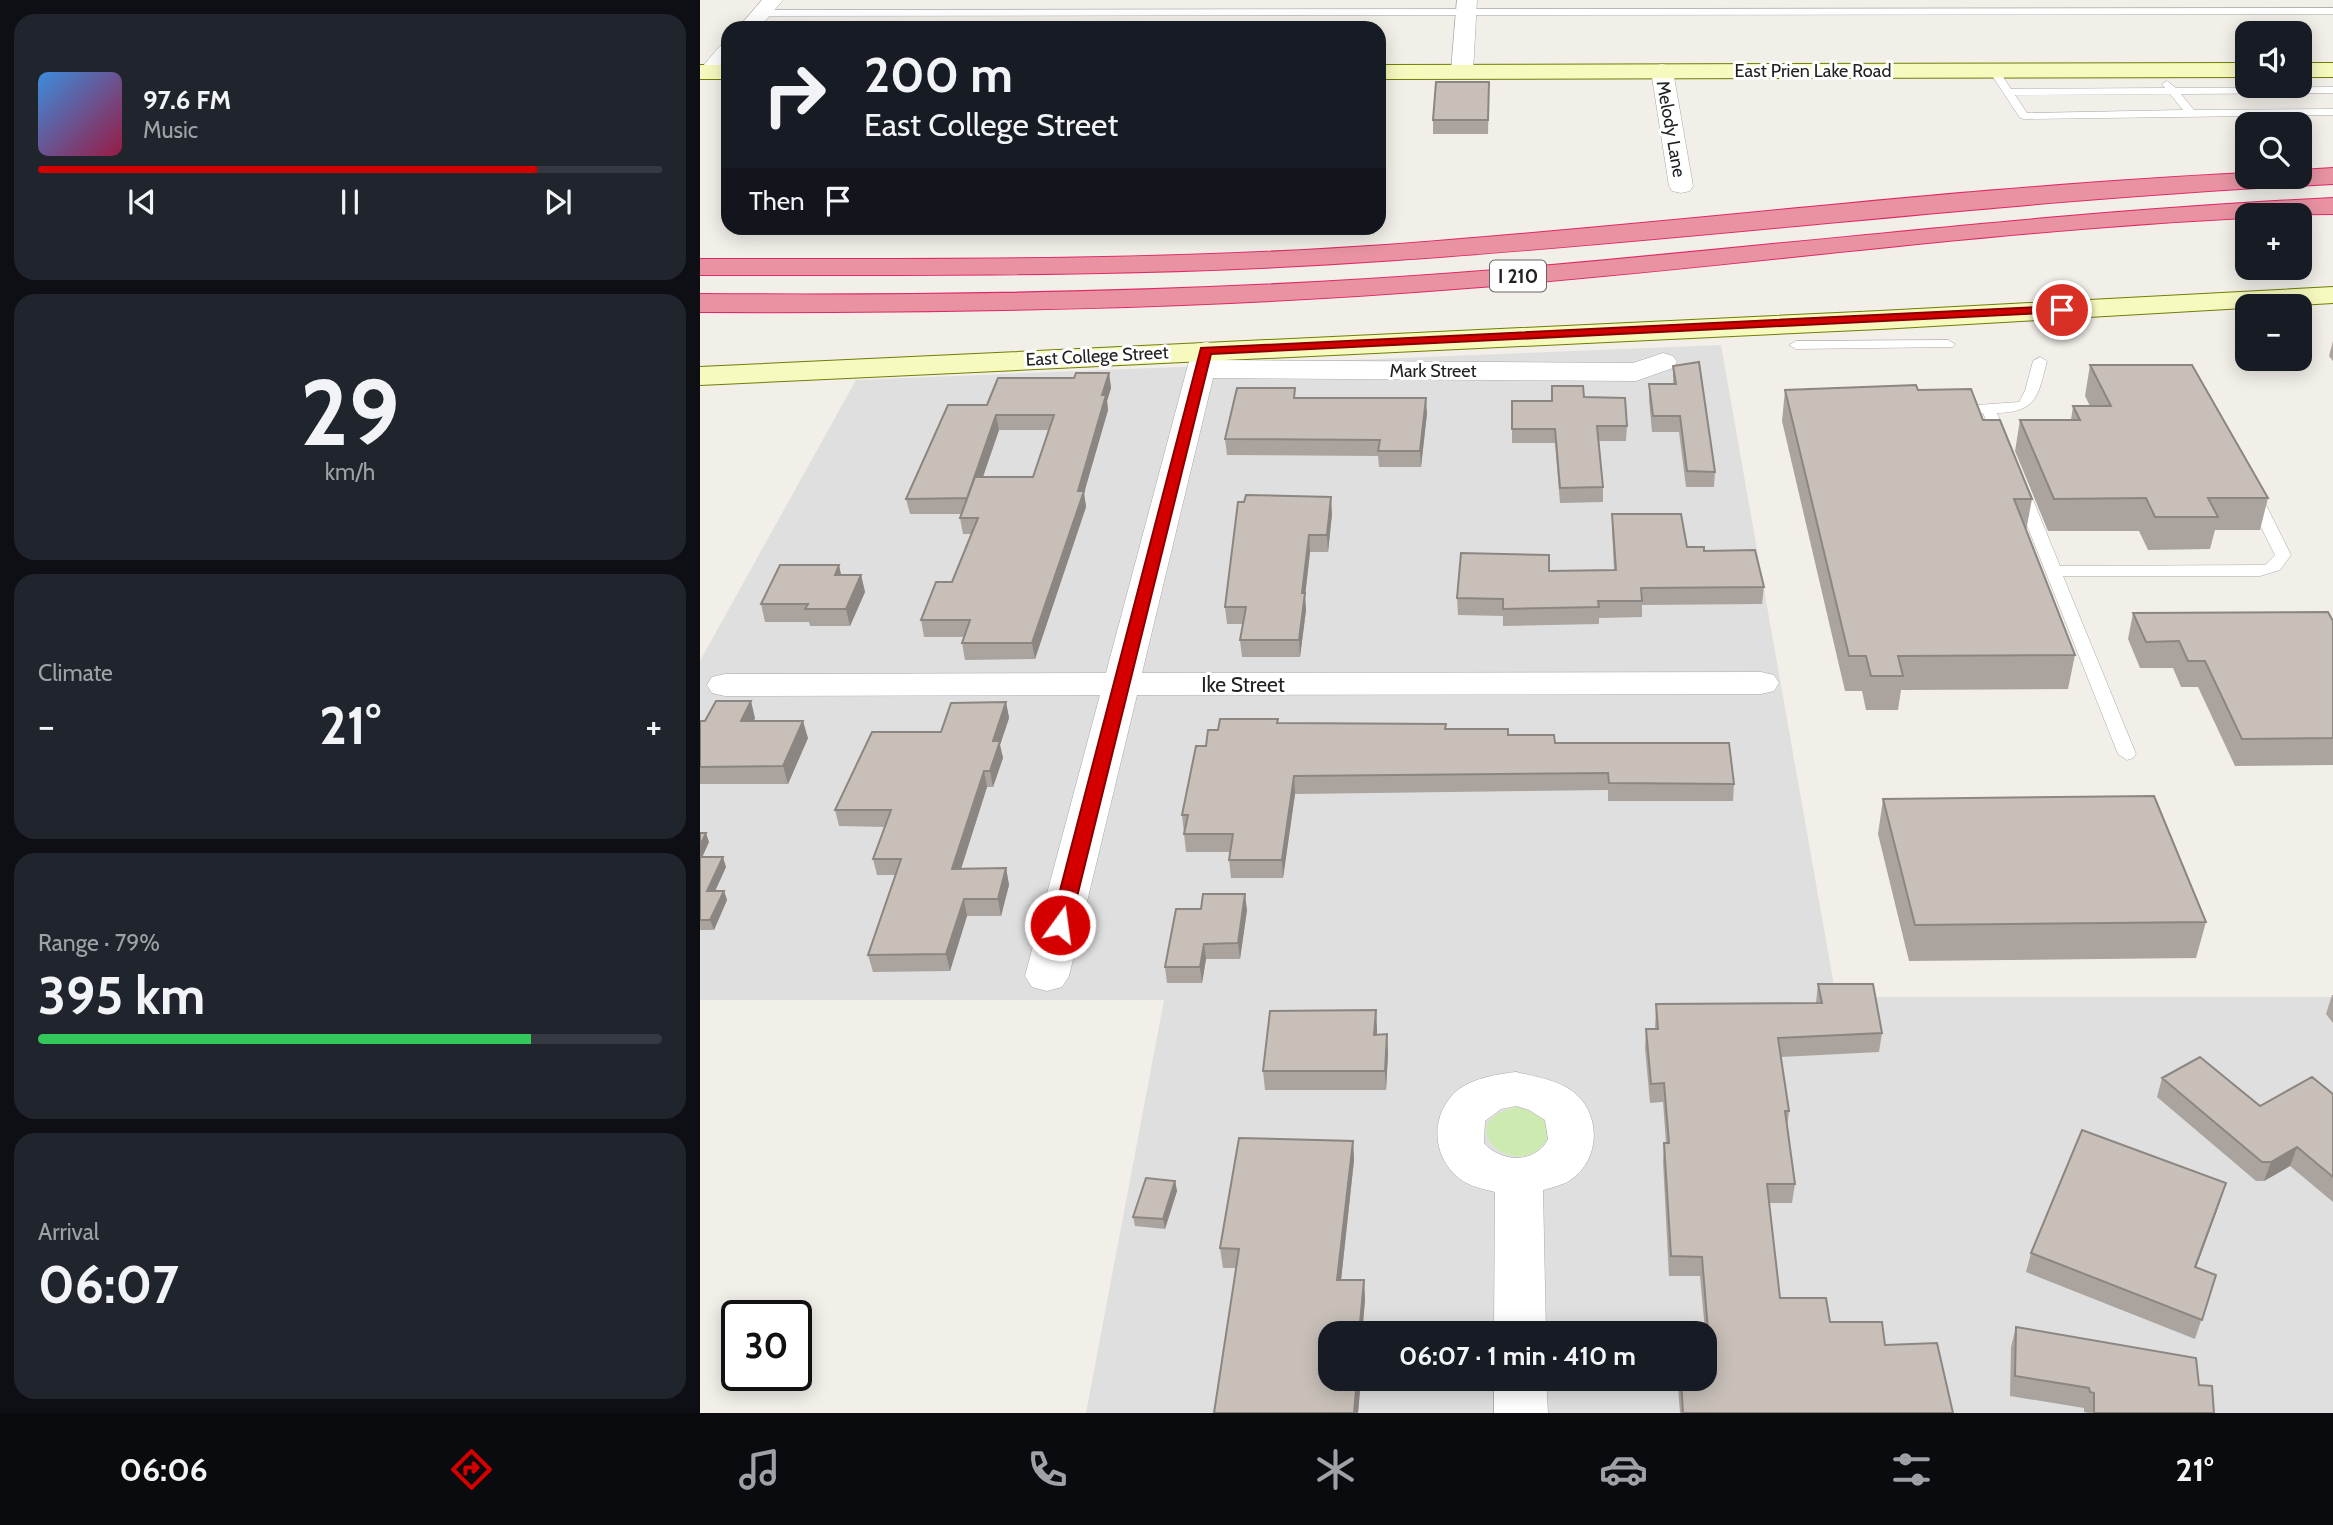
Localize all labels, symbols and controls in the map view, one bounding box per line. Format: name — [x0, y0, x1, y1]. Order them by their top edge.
map controls — [2235, 21, 2312, 371]
button: sound — [2235, 21, 2312, 98]
text: 200 m — [864, 45, 1013, 104]
icon: right — [749, 49, 840, 140]
street label: East Prien Lake Road — [1735, 60, 1891, 82]
street label: Melody Lane — [1652, 79, 1690, 179]
text: 97.6 FM — [143, 84, 231, 116]
text: East College Street — [864, 105, 1118, 144]
button: search — [2235, 112, 2312, 189]
text: Music — [143, 116, 198, 144]
icon: arrive — [819, 182, 857, 220]
icon: previous — [123, 183, 161, 221]
icon: pause — [331, 183, 369, 221]
icon: next — [539, 183, 577, 221]
text: Then — [749, 185, 805, 217]
button: + — [2235, 203, 2312, 280]
road number: I 210 — [1490, 260, 1546, 292]
pin — [2032, 280, 2092, 340]
icon: arrive — [2043, 291, 2081, 329]
button: − — [2235, 294, 2312, 371]
street label: East College Street — [1025, 341, 1169, 371]
text: 29 — [300, 357, 400, 468]
street label: Mark Street — [1389, 360, 1477, 382]
text: km/h — [325, 458, 375, 486]
text: Climate — [38, 659, 113, 687]
street label: Ike Street — [1201, 672, 1285, 697]
text: 21° — [319, 694, 381, 757]
text: − — [38, 702, 55, 749]
text: + — [645, 702, 662, 749]
position arrow — [1023, 888, 1097, 962]
text: Range · 79% — [38, 929, 160, 957]
text: 395 km — [38, 964, 205, 1027]
text: Arrival — [38, 1218, 99, 1246]
text: 06:07 — [38, 1253, 179, 1316]
speed limit sign: 30 — [721, 1300, 812, 1391]
text: 06:07 · 1 min · 410 m — [1399, 1340, 1636, 1372]
icon: directions — [447, 1445, 496, 1494]
icon: music — [735, 1445, 784, 1494]
icon: phone — [1023, 1445, 1072, 1494]
icon: climate — [1311, 1445, 1360, 1494]
icon: car — [1599, 1445, 1648, 1494]
icon: filters — [1887, 1445, 1936, 1494]
text: 06:06 — [120, 1450, 208, 1489]
text: 21° — [2175, 1450, 2213, 1489]

